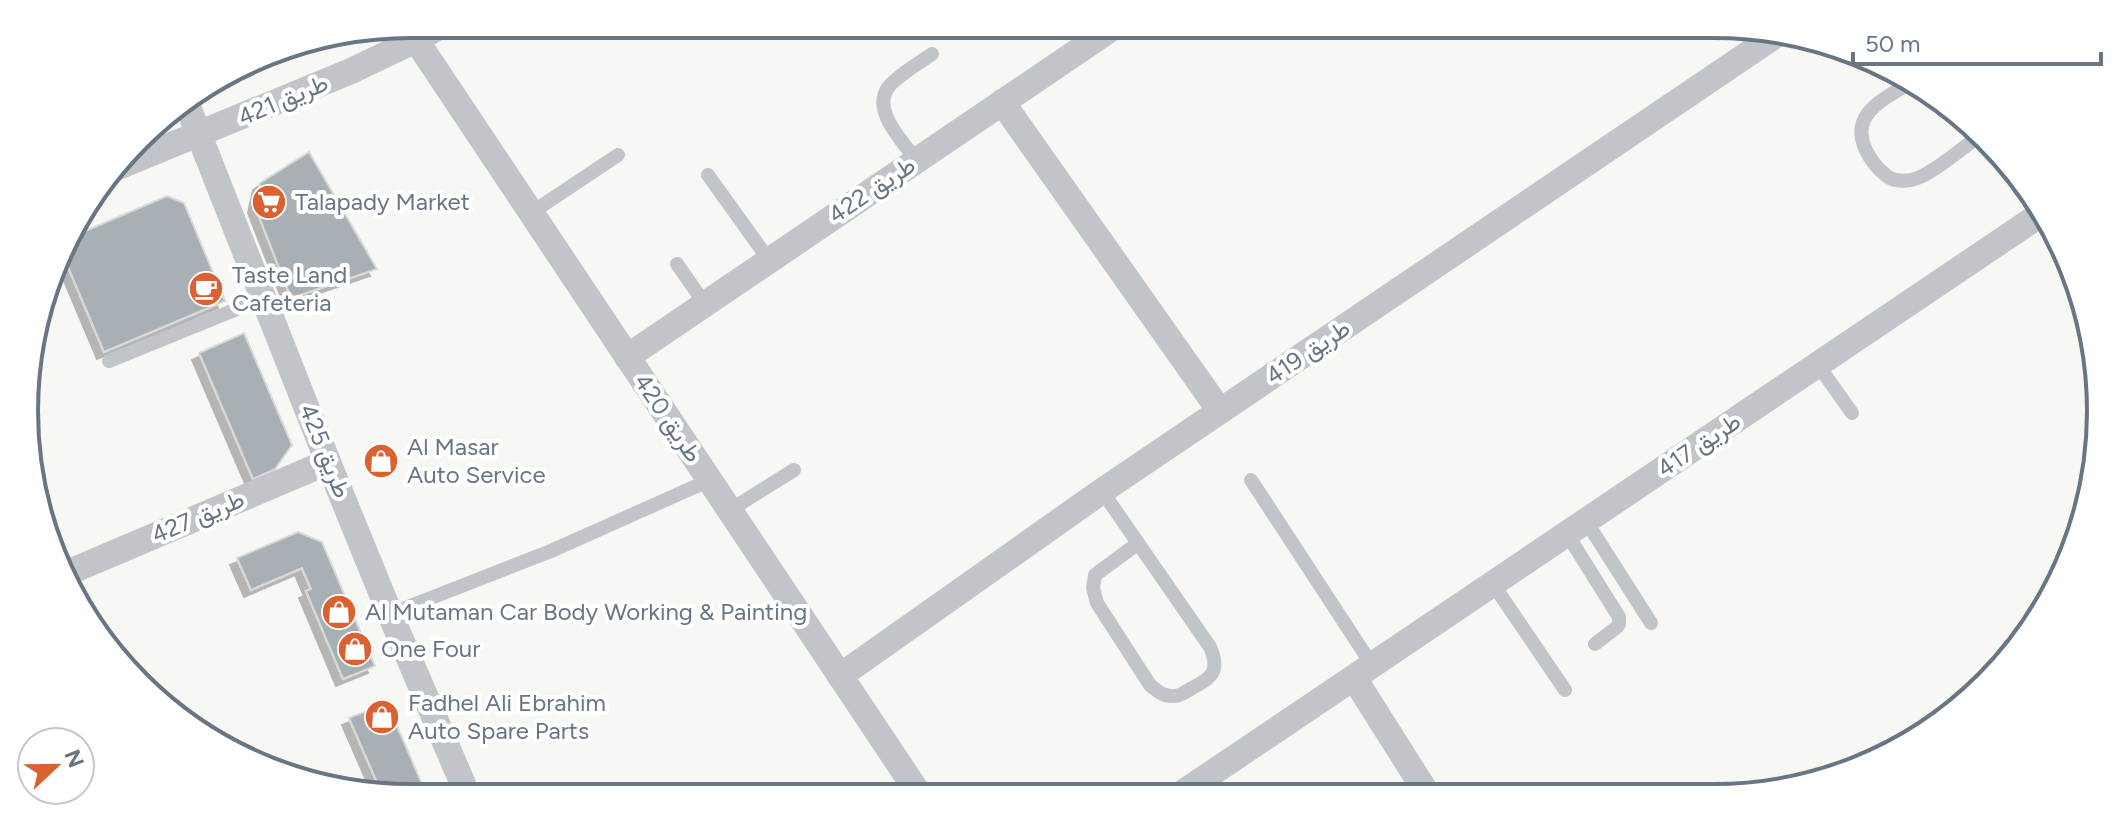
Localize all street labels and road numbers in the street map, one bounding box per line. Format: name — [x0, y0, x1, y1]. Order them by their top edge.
street label: طريق 421 — [233, 68, 333, 132]
street label: طريق 422 — [823, 150, 921, 230]
street label: طريق 419 — [1260, 313, 1356, 391]
street label: طريق 420 — [627, 368, 709, 468]
street label: طريق 425 — [293, 400, 357, 502]
street label: طريق 417 — [1651, 406, 1747, 484]
street label: طريق 427 — [147, 484, 249, 550]

